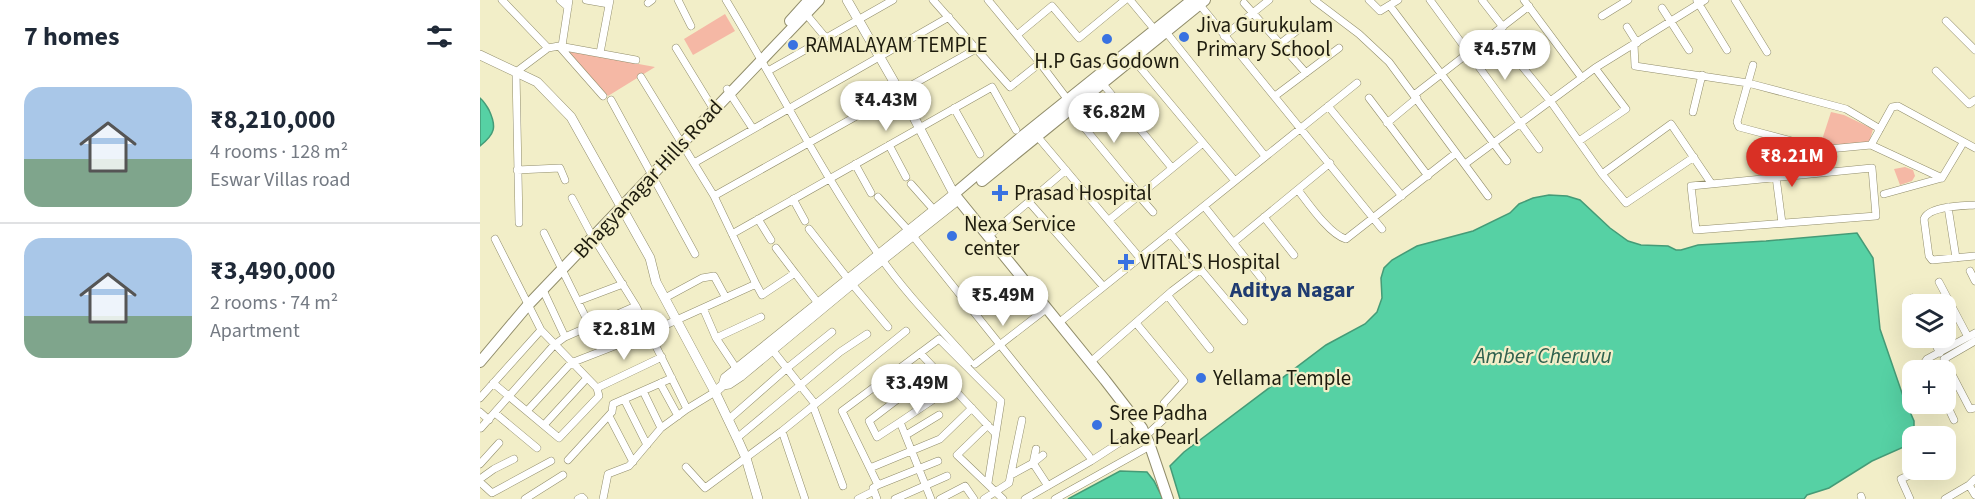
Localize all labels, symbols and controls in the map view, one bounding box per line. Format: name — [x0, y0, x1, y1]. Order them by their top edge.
place label: Jiva Gurukulam Primary School — [1196, 10, 1333, 64]
text: 7 homes — [24, 18, 119, 55]
icon: filters — [423, 20, 456, 53]
place label: RAMALAYAM TEMPLE — [805, 30, 988, 60]
marker: Jiva Gurukulam Primary School — [1177, 30, 1191, 44]
pin: ₹4.57M — [1456, 30, 1554, 81]
marker: H.P Gas Godown — [1100, 32, 1114, 46]
text: ₹4.57M — [1473, 35, 1537, 63]
marker: RAMALAYAM TEMPLE — [786, 38, 800, 52]
place label: H.P Gas Godown — [1034, 46, 1180, 76]
pin: ₹4.43M — [837, 81, 935, 132]
text: ₹4.43M — [854, 86, 918, 114]
street label: Bhagyanagar Hills Road — [566, 93, 730, 265]
pin: ₹6.82M — [1065, 93, 1163, 144]
text: ₹6.82M — [1082, 98, 1146, 126]
text: ₹8,210,000 — [210, 101, 335, 138]
icon: home — [72, 111, 144, 183]
pin: ₹8.21M — [1743, 137, 1841, 188]
text: 4 rooms · 128 m² — [210, 138, 348, 166]
text: ₹8.21M — [1760, 142, 1824, 170]
text: Eswar Villas road — [210, 166, 350, 194]
place label: Prasad Hospital — [1014, 178, 1152, 208]
marker: Prasad Hospital — [991, 184, 1009, 202]
place label: Nexa Service center — [964, 209, 1076, 263]
marker: Nexa Service center — [945, 229, 959, 243]
place label: VITAL'S Hospital — [1140, 247, 1280, 277]
text: ₹3,490,000 — [210, 252, 335, 289]
marker: VITAL'S Hospital — [1117, 253, 1135, 271]
icon: home — [72, 262, 144, 334]
district label: Aditya Nagar — [1229, 274, 1355, 306]
pin: ₹5.49M — [954, 276, 1052, 327]
text: ₹5.49M — [971, 281, 1035, 309]
text: 2 rooms · 74 m² — [210, 289, 338, 317]
map controls — [1902, 294, 1956, 480]
button: layers — [1902, 294, 1956, 348]
pin: ₹2.81M — [575, 310, 673, 361]
text: ₹2.81M — [592, 315, 656, 343]
text: Apartment — [210, 317, 300, 345]
water label: Amber Cheruvu — [1472, 340, 1612, 372]
button: + — [1902, 360, 1956, 414]
place label: Yellama Temple — [1212, 363, 1351, 393]
pin: ₹3.49M — [868, 364, 966, 415]
text: ₹3.49M — [885, 369, 949, 397]
marker: Yellama Temple — [1194, 371, 1208, 385]
place label: Sree Padha Lake Pearl — [1109, 398, 1208, 452]
marker: Sree Padha Lake Pearl — [1090, 418, 1104, 432]
button: − — [1902, 426, 1956, 480]

